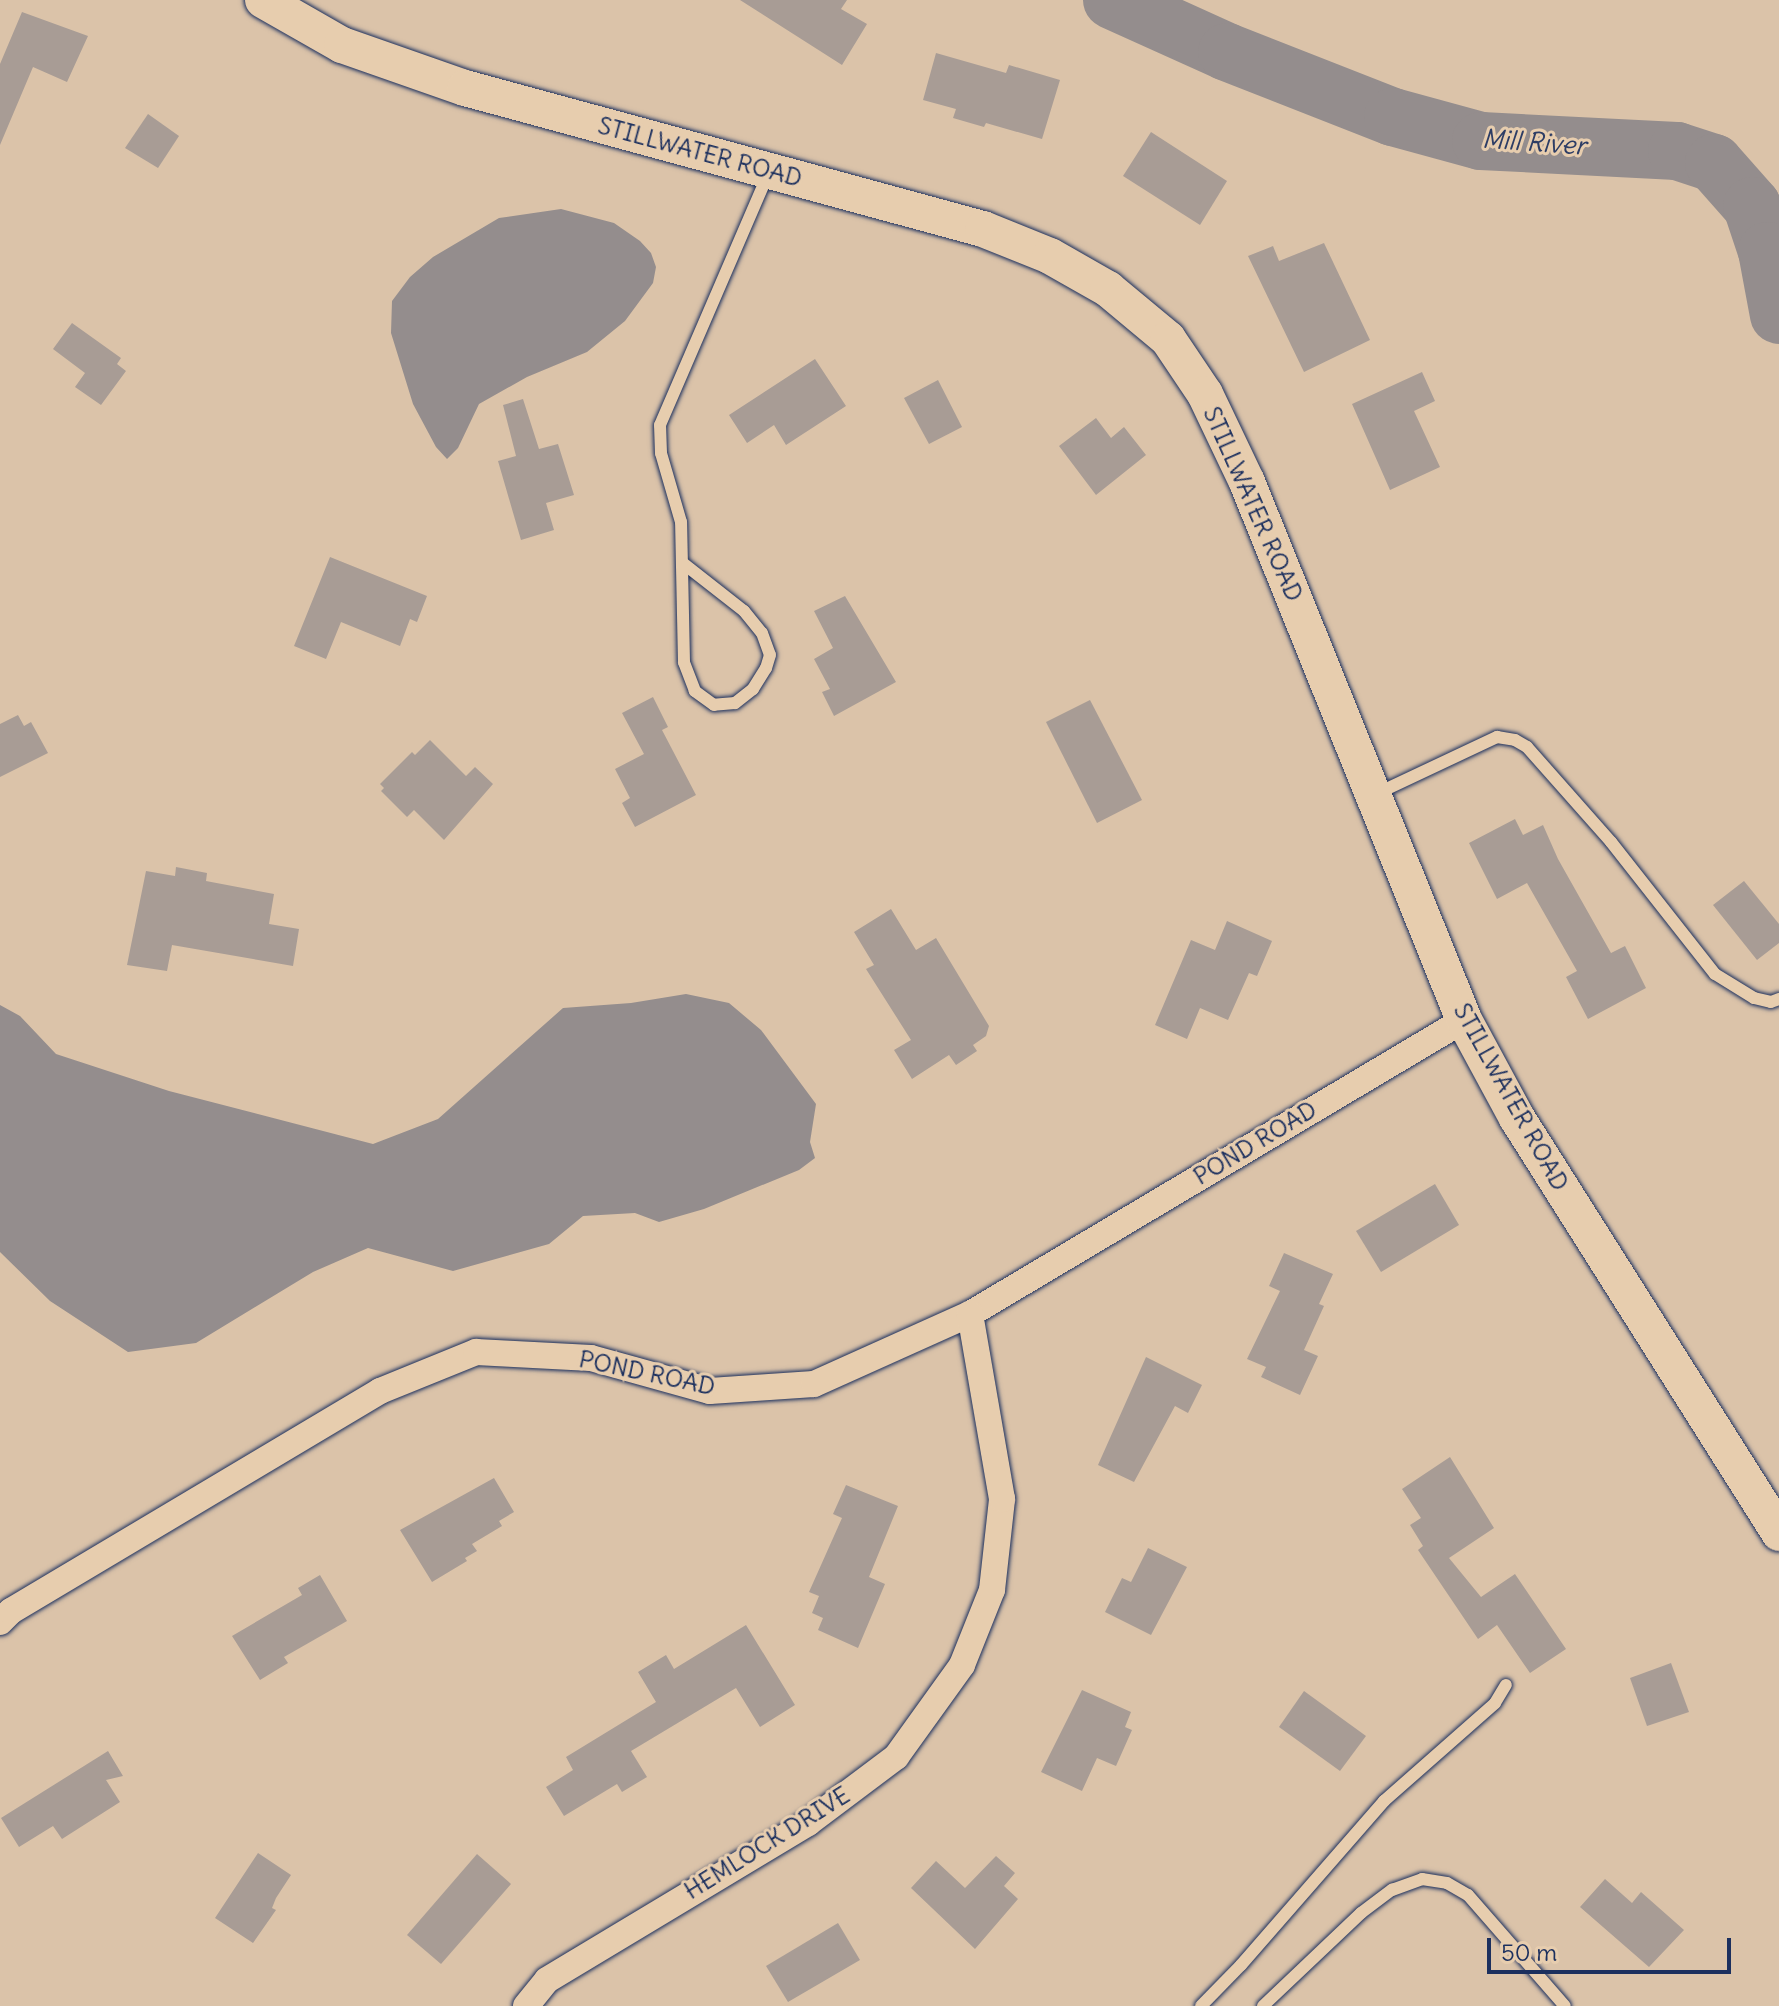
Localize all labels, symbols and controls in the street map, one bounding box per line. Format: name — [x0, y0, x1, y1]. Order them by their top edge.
street label: STILLWATER ROAD — [595, 111, 805, 193]
water label: Mill River — [1481, 123, 1587, 161]
street label: STILLWATER ROAD — [1197, 402, 1309, 606]
street label: STILLWATER ROAD — [1448, 998, 1574, 1196]
street label: POND ROAD — [1188, 1095, 1322, 1191]
street label: POND ROAD — [576, 1345, 718, 1401]
street label: HEMLOCK DRIVE — [679, 1781, 855, 1905]
scale bar — [1491, 1922, 1735, 1972]
text: 50 m — [1501, 1937, 1557, 1967]

